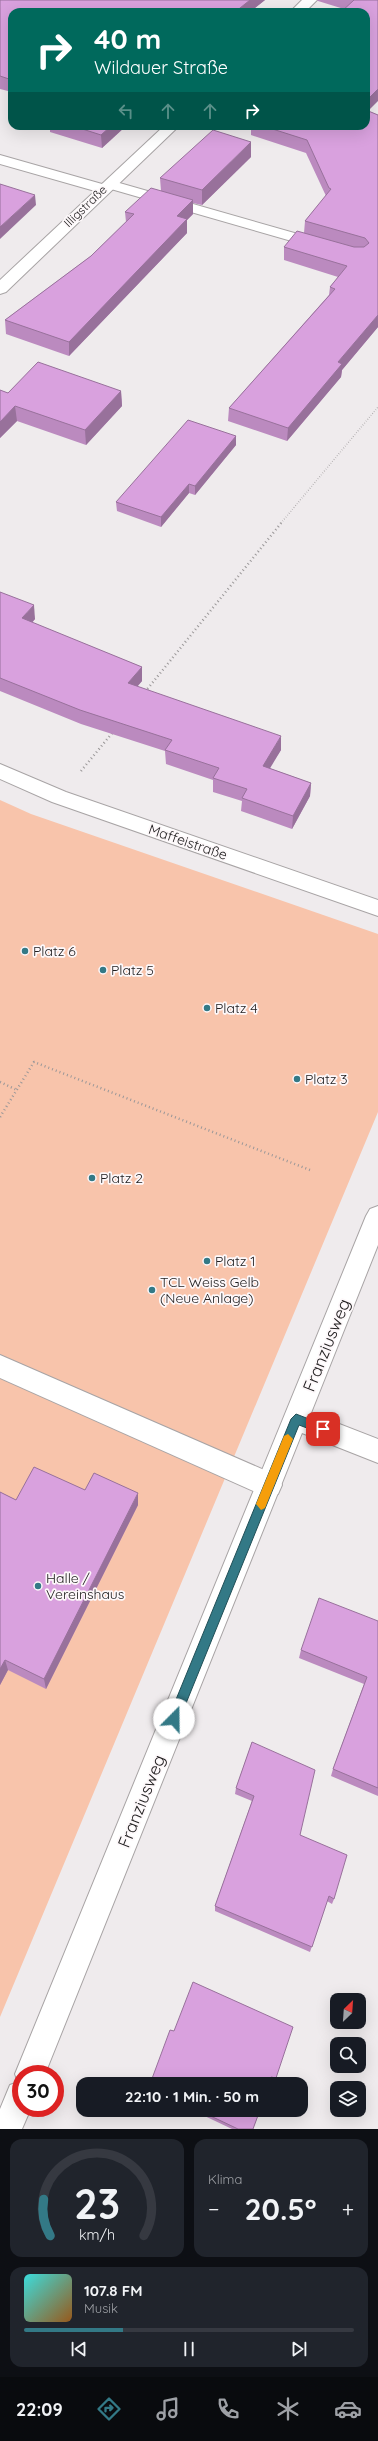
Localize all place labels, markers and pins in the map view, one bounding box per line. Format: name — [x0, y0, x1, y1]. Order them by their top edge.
place label: Platz 6 — [33, 942, 76, 960]
marker: Platz 6 — [20, 946, 30, 956]
place label: Platz 5 — [111, 961, 154, 979]
marker: Platz 5 — [98, 965, 108, 975]
place label: Platz 4 — [215, 999, 258, 1017]
marker: Platz 4 — [202, 1003, 212, 1013]
place label: Platz 3 — [305, 1070, 348, 1088]
marker: Platz 3 — [292, 1074, 302, 1084]
place label: Platz 2 — [100, 1169, 143, 1187]
marker: Platz 2 — [87, 1173, 97, 1183]
place label: Platz 1 — [215, 1252, 256, 1270]
marker: Platz 1 — [202, 1256, 212, 1266]
place label: TCL Weiss Gelb (Neue Anlage) — [160, 1273, 259, 1307]
marker: TCL Weiss Gelb (Neue Anlage) — [147, 1285, 157, 1295]
pin — [306, 1412, 340, 1446]
place label: Halle / Vereinshaus — [46, 1569, 124, 1603]
marker: Halle / Vereinshaus — [33, 1581, 43, 1591]

